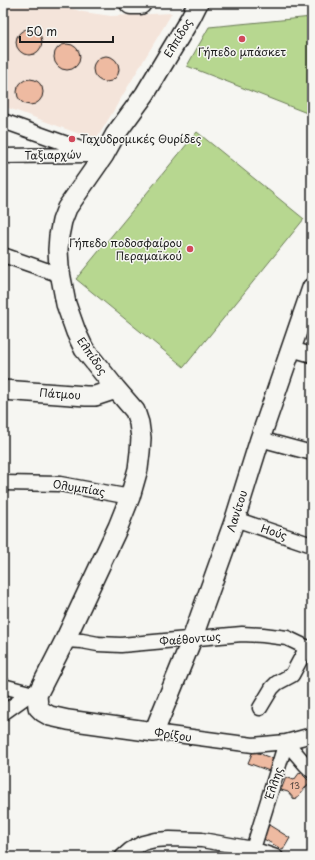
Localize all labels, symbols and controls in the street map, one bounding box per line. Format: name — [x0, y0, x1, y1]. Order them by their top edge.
street label: Ελπίδος — [159, 15, 196, 61]
scale bar — [20, 18, 113, 44]
text: 50 m — [26, 22, 57, 40]
marker: Γήπεδο μπάσκετ — [237, 34, 247, 44]
place label: Γήπεδο μπάσκετ — [198, 43, 286, 60]
place label: Ταχυδρομικές Θυρίδες — [80, 130, 202, 147]
marker: Ταχυδρομικές Θυρίδες — [67, 134, 77, 144]
street label: Ταξιαρχών — [24, 146, 82, 163]
place label: Γήπεδο ποδοσφαίρου Περαμαϊκού — [69, 234, 182, 264]
marker: Γήπεδο ποδοσφαίρου Περαμαϊκού — [185, 244, 195, 254]
street label: Ελπίδος — [73, 333, 112, 378]
street label: Πάτμου — [39, 384, 81, 403]
street label: Ολυμπίας — [52, 475, 107, 500]
street label: Λανίτου — [222, 488, 251, 534]
street label: Ηούς — [259, 519, 290, 544]
street label: Φαέθοντως — [159, 627, 222, 650]
street label: Φρίξου — [153, 723, 193, 746]
street label: Έλλης — [260, 764, 287, 803]
house number: 13 — [290, 778, 300, 792]

